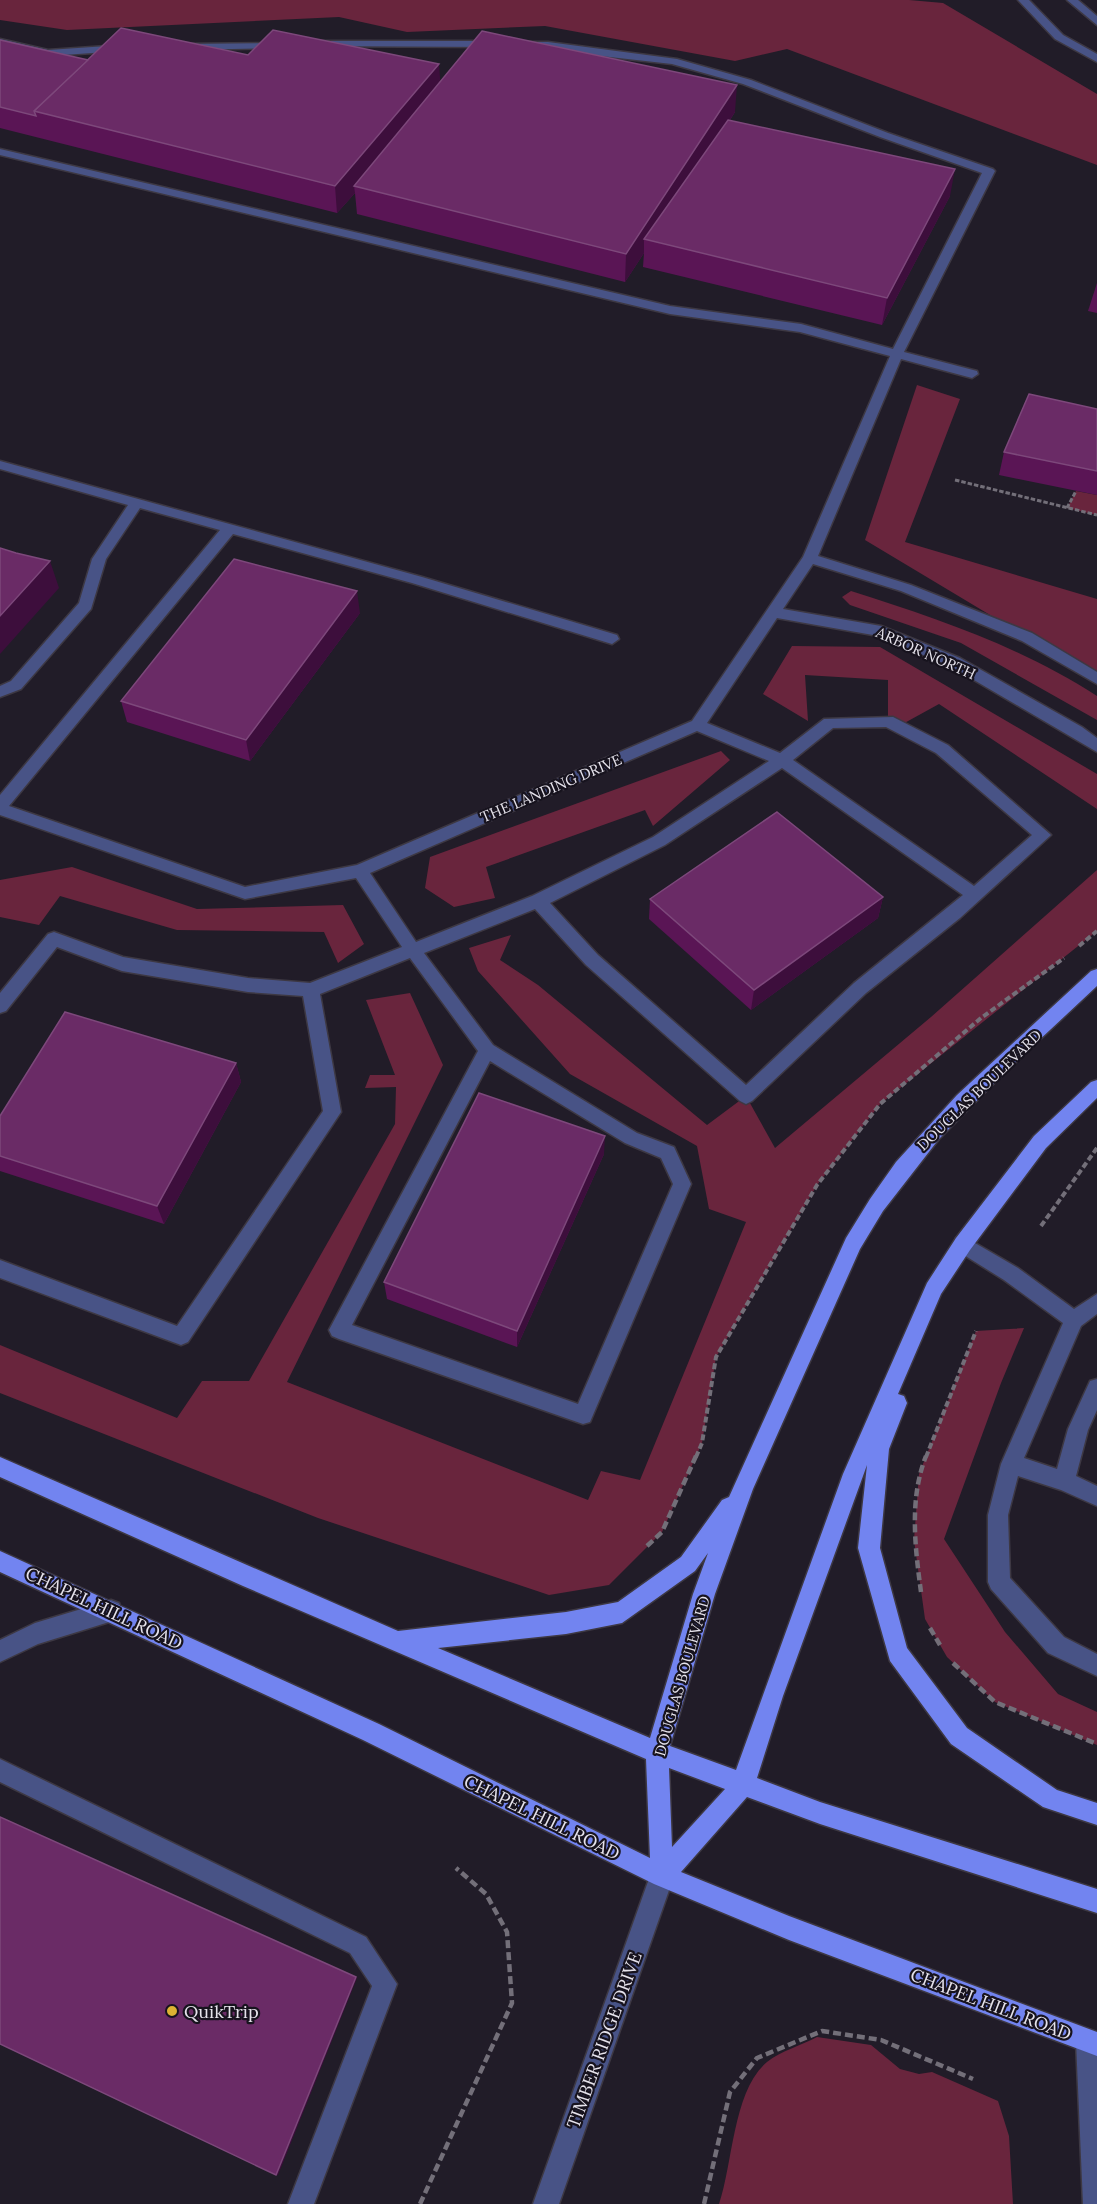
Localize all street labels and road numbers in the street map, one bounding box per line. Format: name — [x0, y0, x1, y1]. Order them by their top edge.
street label: ARBOR NORTH — [872, 622, 979, 683]
street label: THE LANDING DRIVE — [477, 750, 625, 826]
street label: DOUGLAS BOULEVARD — [913, 1026, 1045, 1154]
street label: CHAPEL HILL ROAD — [22, 1562, 186, 1654]
street label: DOUGLAS BOULEVARD — [650, 1594, 714, 1758]
street label: CHAPEL HILL ROAD — [460, 1769, 624, 1865]
street label: TIMBER RIDGE DRIVE — [561, 1949, 647, 2131]
street label: CHAPEL HILL ROAD — [907, 1963, 1075, 2045]

